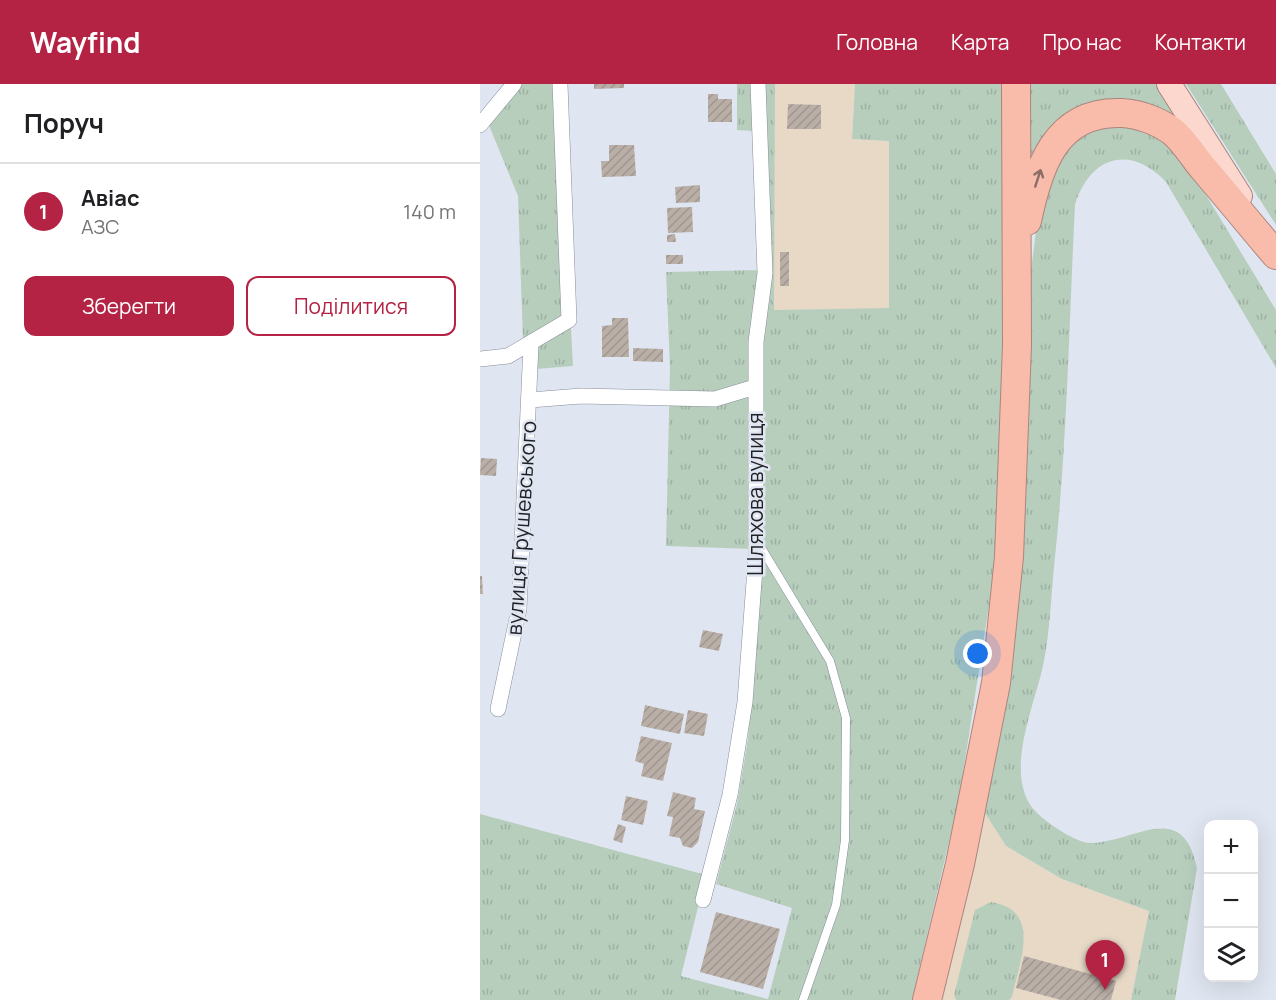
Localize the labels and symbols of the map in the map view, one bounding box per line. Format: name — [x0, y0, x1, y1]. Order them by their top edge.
one-way arrow — [1033, 169, 1044, 188]
street label: Шляхова вулиця — [741, 412, 769, 576]
street label: вулиця Грушевського — [500, 420, 542, 636]
your location — [963, 639, 992, 668]
pin: 1 — [1086, 940, 1124, 990]

